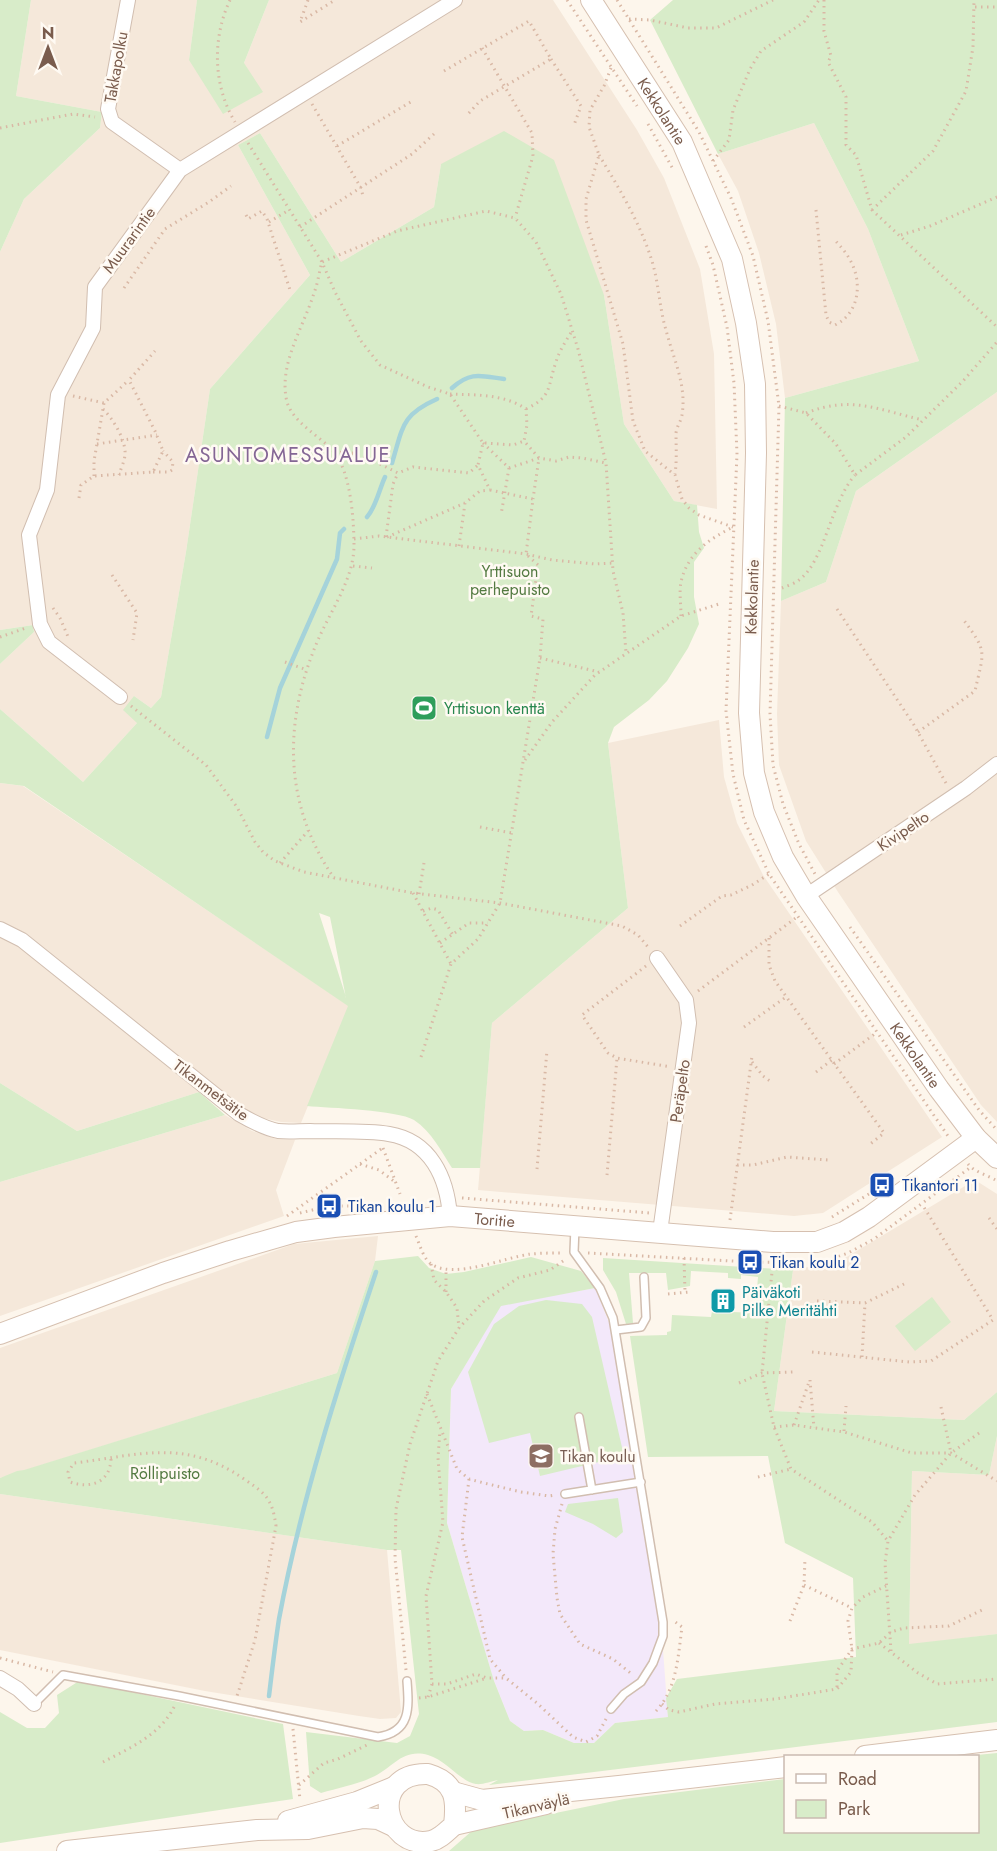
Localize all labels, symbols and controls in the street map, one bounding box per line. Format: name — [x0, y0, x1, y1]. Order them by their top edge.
north arrow — [18, 18, 78, 78]
text: N — [42, 22, 54, 45]
street label: Takkapolku — [98, 29, 134, 105]
street label: Kekkolantie — [632, 73, 692, 149]
street label: Muurarintie — [97, 202, 161, 278]
district label: ASUNTOMESSUALUE — [185, 441, 391, 470]
street label: Kekkolantie — [739, 559, 765, 635]
park label: Yrttisuon perhepuisto — [470, 560, 550, 601]
sports icon: Yrttisuon kenttä — [409, 693, 439, 723]
place label: Yrttisuon kenttä — [444, 697, 545, 720]
street label: Kivipelto — [873, 805, 934, 857]
street label: Kekkolantie — [885, 1018, 947, 1093]
street label: Tikanmetsätie — [168, 1054, 254, 1126]
street label: Peräpelto — [664, 1058, 696, 1124]
bus stop icon: Tikantori 11 — [867, 1170, 897, 1200]
place label: Tikantori 11 — [902, 1174, 978, 1197]
bus stop icon: Tikan koulu 1 — [314, 1191, 344, 1221]
place label: Tikan koulu 1 — [348, 1195, 436, 1218]
street label: Toritie — [474, 1207, 516, 1233]
bus stop icon: Tikan koulu 2 — [735, 1247, 765, 1277]
place label: Tikan koulu 2 — [770, 1251, 859, 1274]
place label: Päiväkoti Pilke Meritähti — [742, 1281, 837, 1322]
building icon: Päiväkoti Pilke Meritähti — [708, 1286, 738, 1316]
school or university icon: Tikan koulu — [526, 1441, 556, 1471]
place label: Tikan koulu — [560, 1445, 636, 1468]
park label: Röllipuisto — [130, 1462, 200, 1485]
legend — [784, 1755, 979, 1833]
text: Road — [838, 1766, 877, 1792]
street label: Tikanväylä — [500, 1787, 572, 1825]
text: Park — [838, 1796, 870, 1822]

